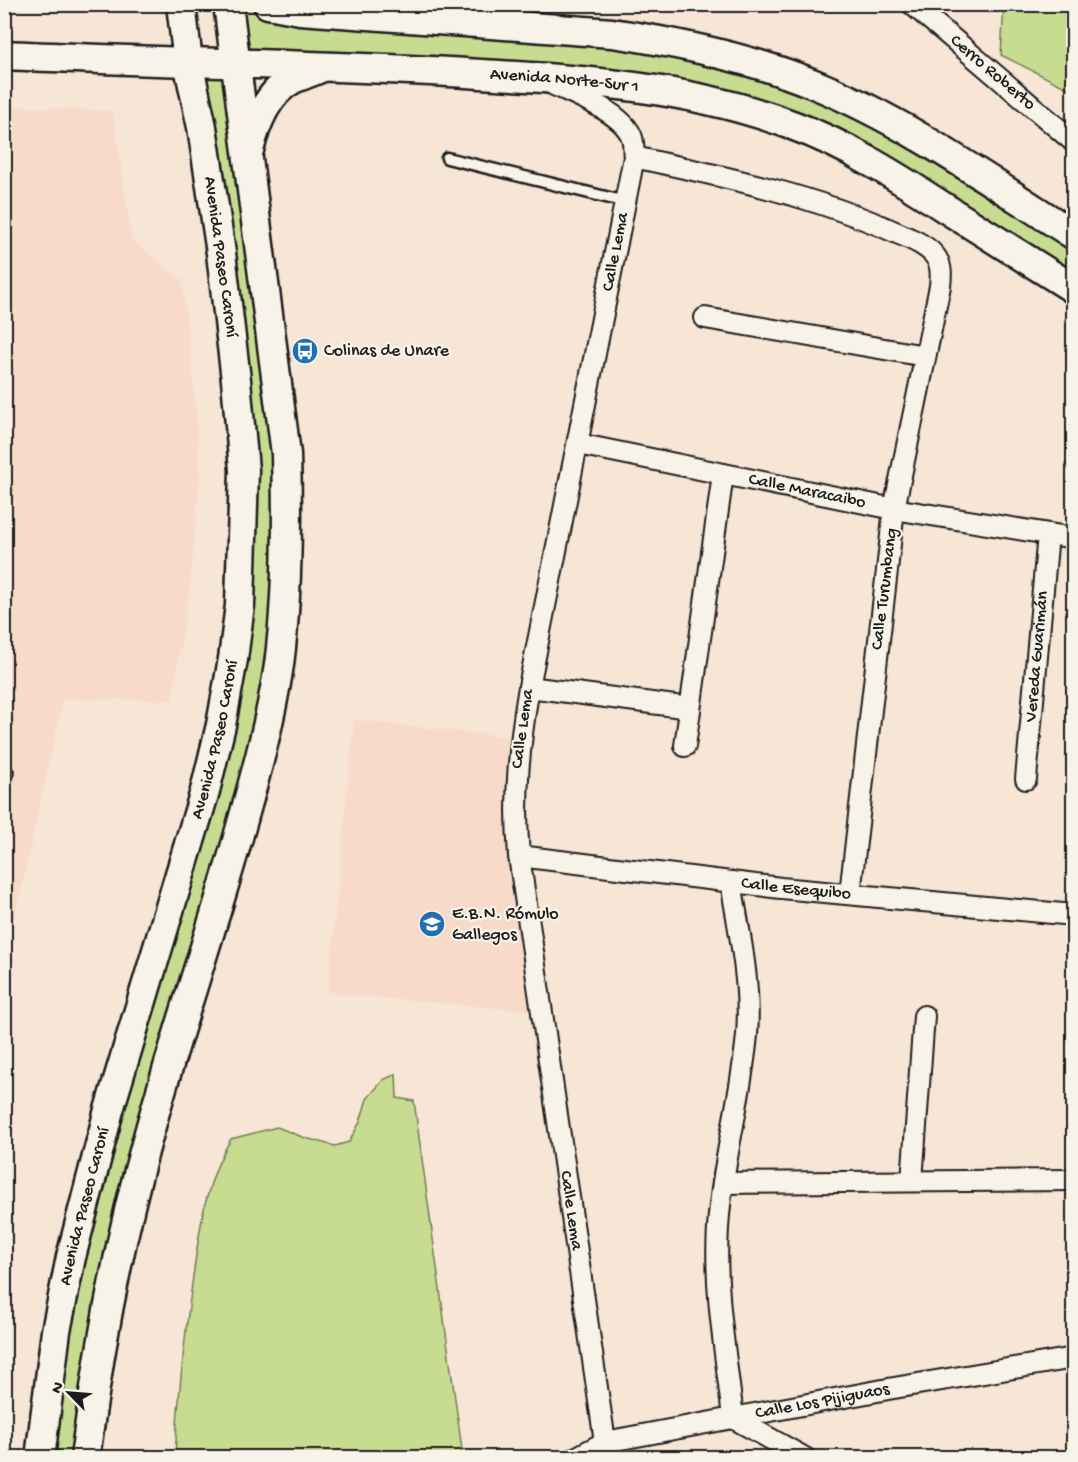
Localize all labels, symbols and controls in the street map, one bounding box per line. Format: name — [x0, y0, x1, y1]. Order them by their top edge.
street label: Cerro Roberto — [946, 30, 1040, 115]
street label: Avenida Norte-Sur 1 — [489, 64, 640, 98]
street label: Avenida Paseo Caroní — [198, 175, 242, 340]
street label: Calle Lema — [598, 210, 634, 293]
bus stop icon: Colinas de Unare — [290, 336, 320, 366]
place label: Colinas de Unare — [324, 341, 450, 362]
street label: Calle Maracaibo — [747, 469, 868, 513]
street label: Calle Turumbang — [867, 527, 903, 651]
street label: Vereda Guarimán — [1021, 590, 1053, 724]
street label: Avenida Paseo Caroní — [187, 657, 243, 822]
street label: Calle Lema — [507, 687, 539, 770]
street label: Calle Esequibo — [740, 873, 852, 905]
place label: E.B.N. Rómulo Gallegos — [452, 904, 559, 946]
school or university icon: E.B.N. Rómulo Gallegos — [417, 909, 447, 939]
street label: Avenida Paseo Caroní — [55, 1124, 115, 1287]
street label: Calle Lema — [555, 1169, 587, 1253]
north arrow — [39, 1363, 99, 1423]
street label: Calle Los Pijiguaos — [754, 1378, 892, 1424]
text: N — [48, 1379, 70, 1397]

